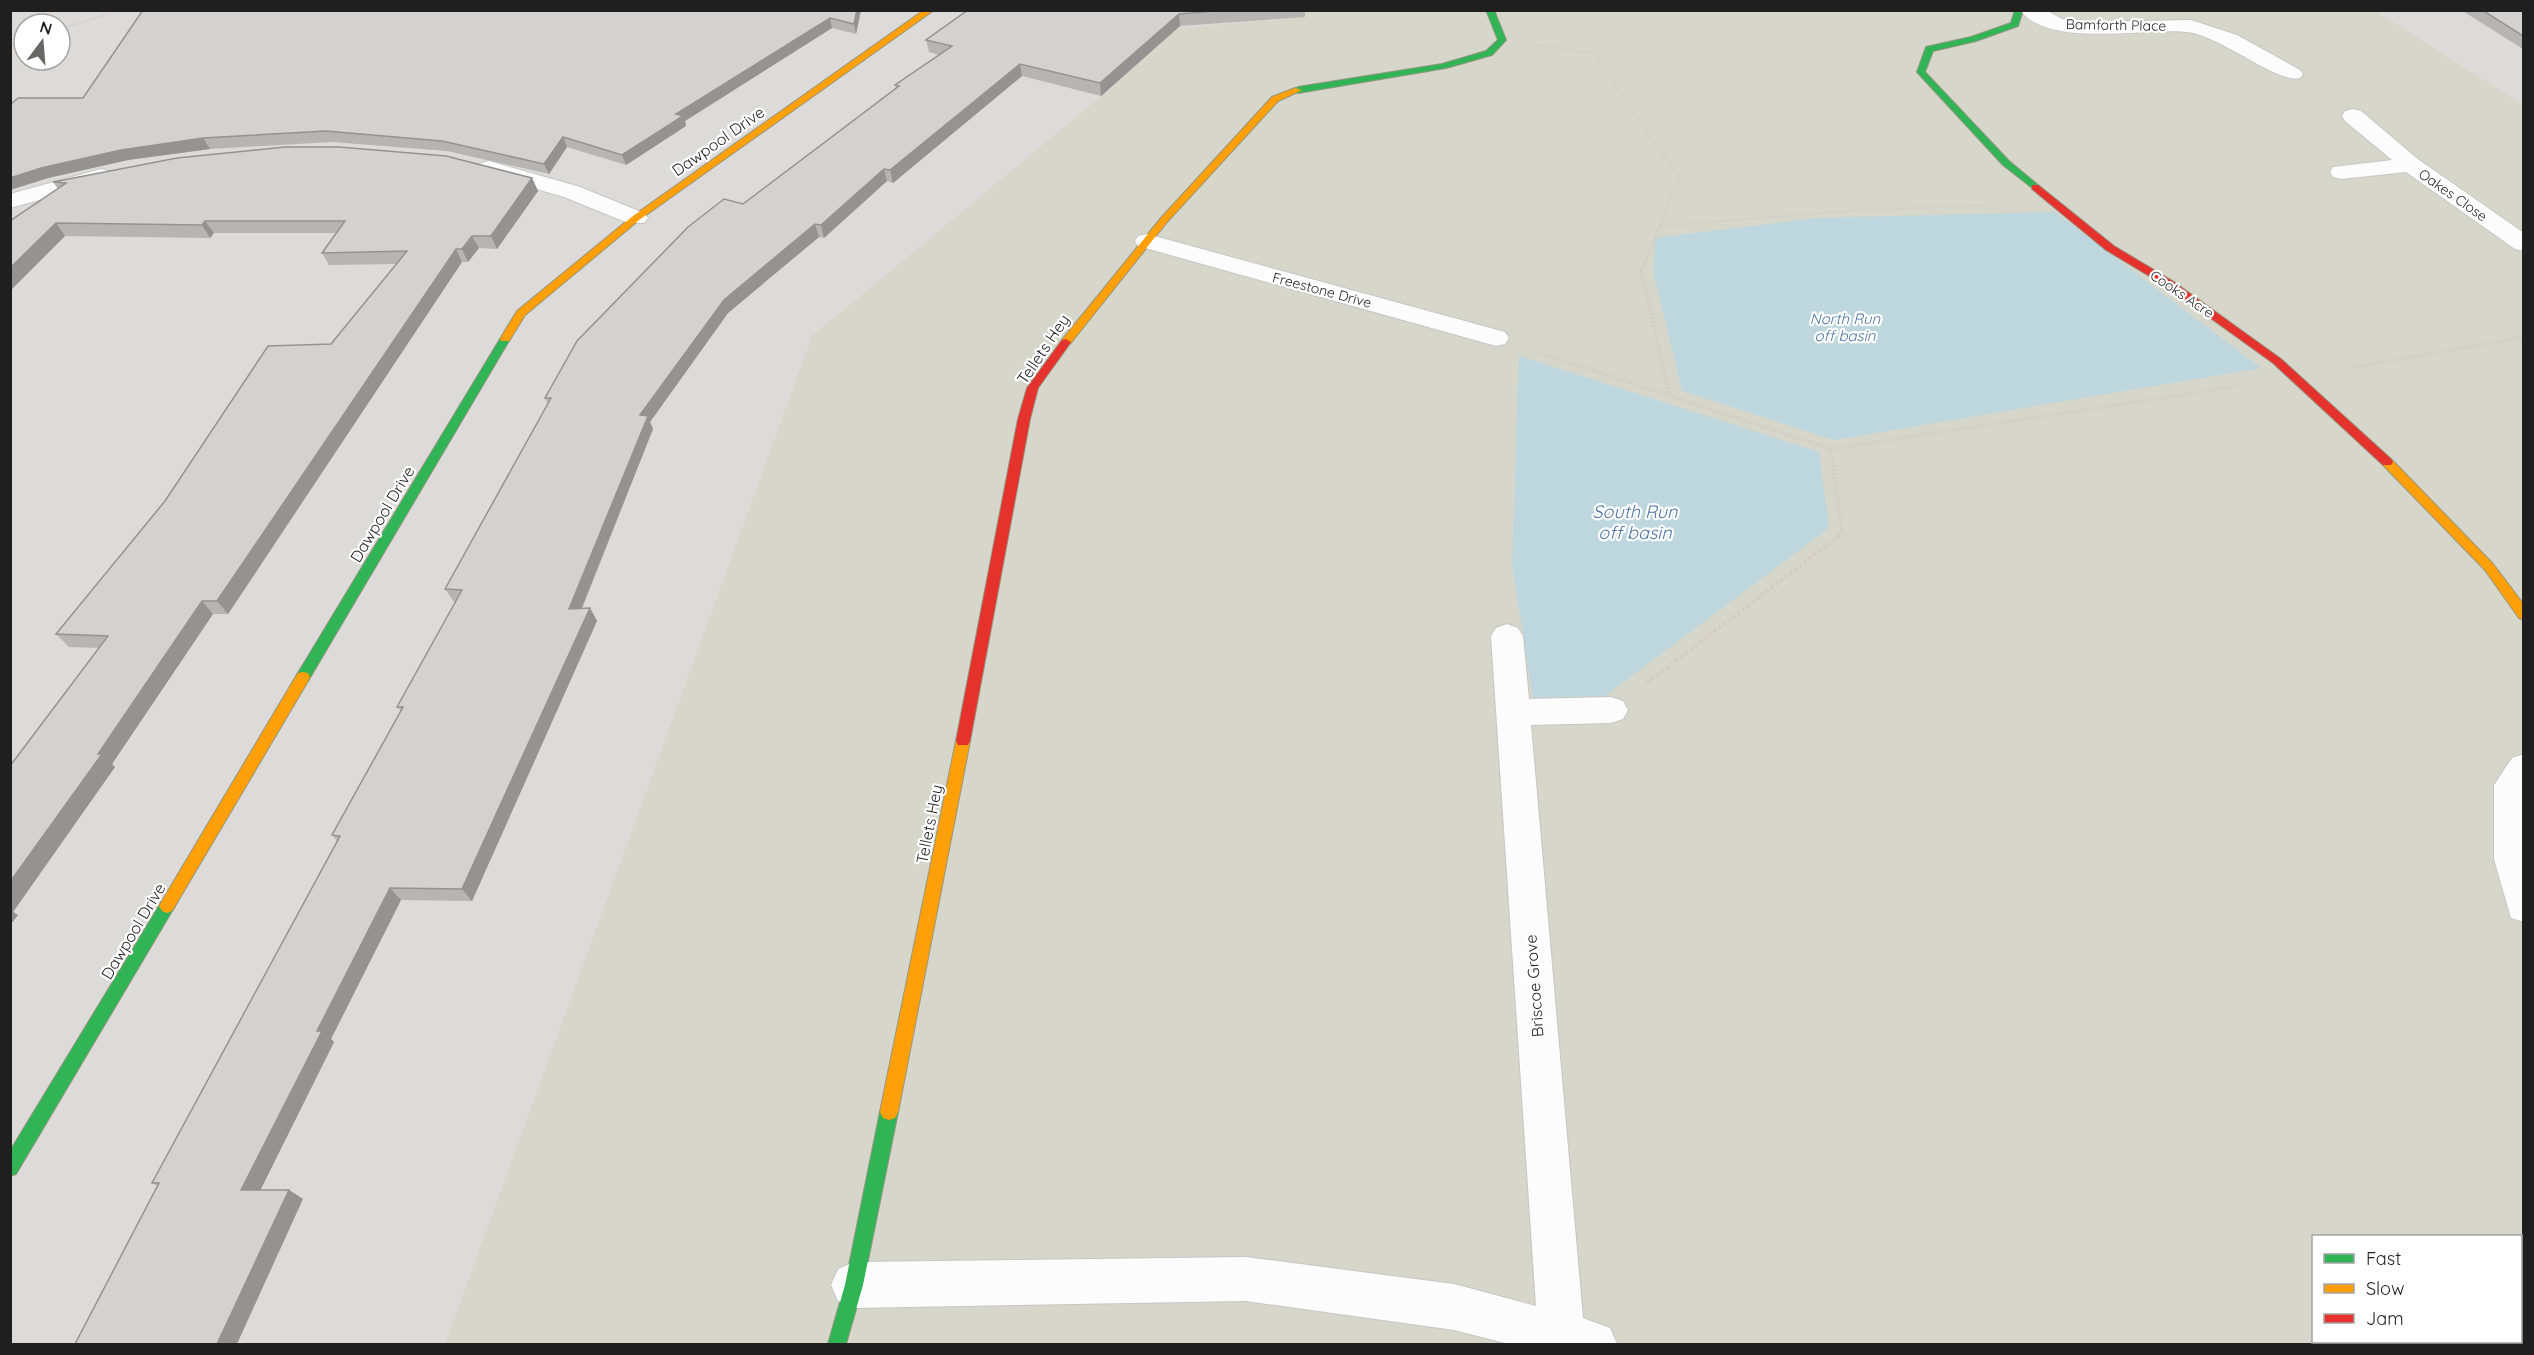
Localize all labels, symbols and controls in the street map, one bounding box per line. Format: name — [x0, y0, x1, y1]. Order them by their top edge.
north arrow — [12, 12, 72, 72]
street label: Bamforth Place — [2066, 15, 2166, 35]
text: N — [38, 16, 55, 39]
street label: Dawpool Drive — [668, 102, 768, 180]
street label: Oakes Close — [2415, 165, 2491, 225]
street label: Cooks Acre — [2147, 266, 2217, 322]
street label: Freestone Drive — [1270, 268, 1374, 312]
water label: North Run off basin — [1810, 309, 1881, 345]
street label: Tellets Hey — [1012, 310, 1074, 388]
street label: Dawpool Drive — [345, 462, 419, 566]
water label: South Run off basin — [1593, 500, 1678, 544]
street label: Tellets Hey — [912, 783, 946, 865]
street label: Dawpool Drive — [96, 879, 170, 983]
street label: Briscoe Grove — [1520, 934, 1548, 1038]
legend — [2312, 1235, 2522, 1343]
text: Fast — [2366, 1247, 2401, 1270]
text: Slow — [2366, 1277, 2404, 1300]
text: Jam — [2366, 1307, 2404, 1330]

